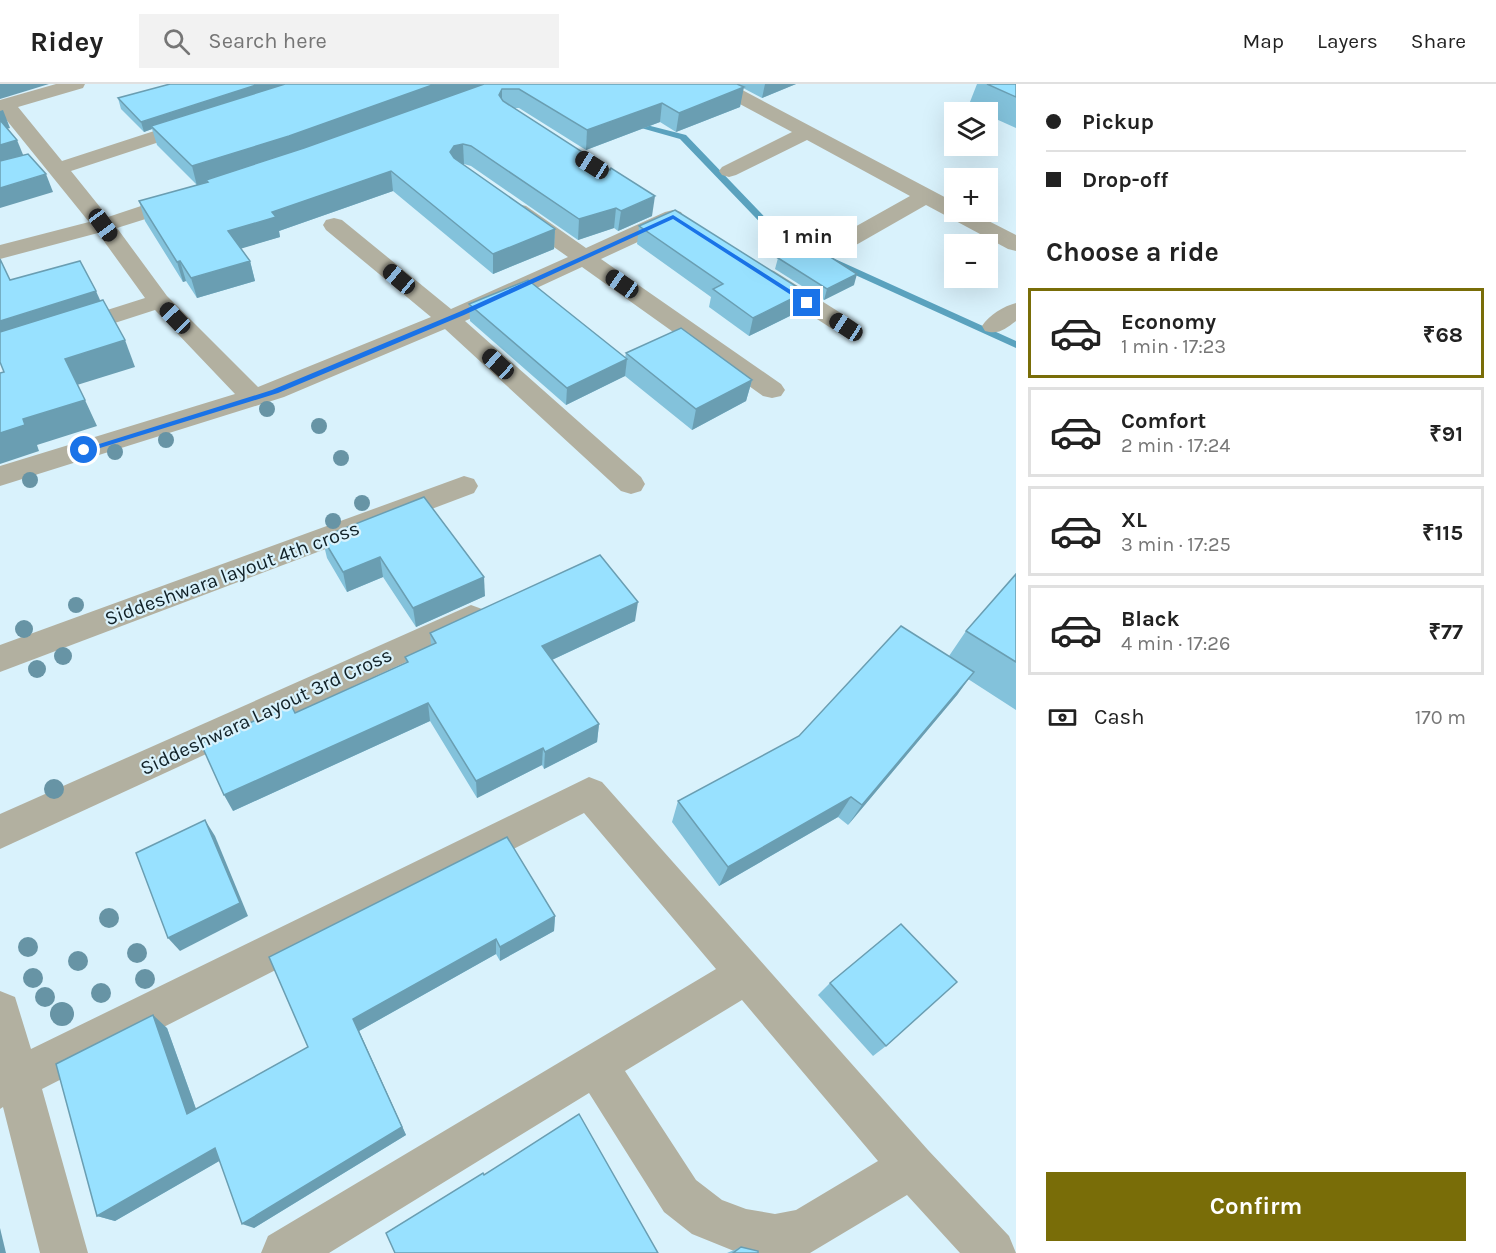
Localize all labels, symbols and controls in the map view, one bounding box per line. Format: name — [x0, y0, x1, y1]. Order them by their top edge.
search box — [139, 14, 559, 68]
text: Ridey — [30, 25, 103, 58]
icon: search — [160, 25, 193, 58]
text: Search here — [208, 28, 327, 54]
text: Map — [1242, 29, 1284, 53]
text: Layers — [1317, 29, 1378, 53]
text: Share — [1411, 29, 1466, 53]
map controls — [944, 102, 998, 288]
button: layers — [944, 102, 998, 156]
text: Pickup — [1082, 109, 1154, 135]
car — [572, 148, 612, 182]
text: Drop-off — [1082, 167, 1168, 193]
button: + — [944, 168, 998, 222]
car — [85, 205, 121, 245]
callout: 1 min — [758, 216, 856, 258]
text: 1 min — [782, 225, 833, 248]
button: − — [944, 234, 998, 288]
text: Choose a ride — [1046, 236, 1219, 268]
car — [379, 261, 419, 297]
car — [602, 266, 642, 302]
route end — [793, 289, 820, 316]
car — [156, 299, 194, 337]
icon: car — [1049, 306, 1103, 360]
text: Economy — [1121, 309, 1216, 335]
car — [826, 310, 866, 344]
text: ₹68 — [1423, 322, 1463, 348]
text: 1 min · 17:23 — [1121, 335, 1226, 358]
car — [479, 345, 517, 383]
icon: car — [1049, 405, 1103, 459]
text: Comfort — [1121, 408, 1206, 434]
text: ₹91 — [1429, 421, 1463, 447]
text: 2 min · 17:24 — [1121, 434, 1231, 457]
route start — [70, 436, 97, 463]
icon: car — [1049, 504, 1103, 558]
text: XL — [1121, 507, 1147, 533]
street label: Siddeshwara layout 4th cross — [102, 517, 363, 630]
text: ₹115 — [1422, 520, 1463, 546]
text: 3 min · 17:25 — [1121, 533, 1231, 556]
icon: car — [1049, 603, 1103, 657]
text: Black — [1121, 606, 1180, 632]
text: ₹77 — [1429, 619, 1463, 645]
text: 4 min · 17:26 — [1121, 632, 1230, 655]
street label: Siddeshwara Layout 3rd Cross — [137, 643, 396, 780]
icon: cash — [1046, 701, 1079, 734]
text: Cash — [1094, 704, 1144, 730]
text: 170 m — [1415, 706, 1466, 729]
button: Confirm — [1046, 1172, 1466, 1241]

